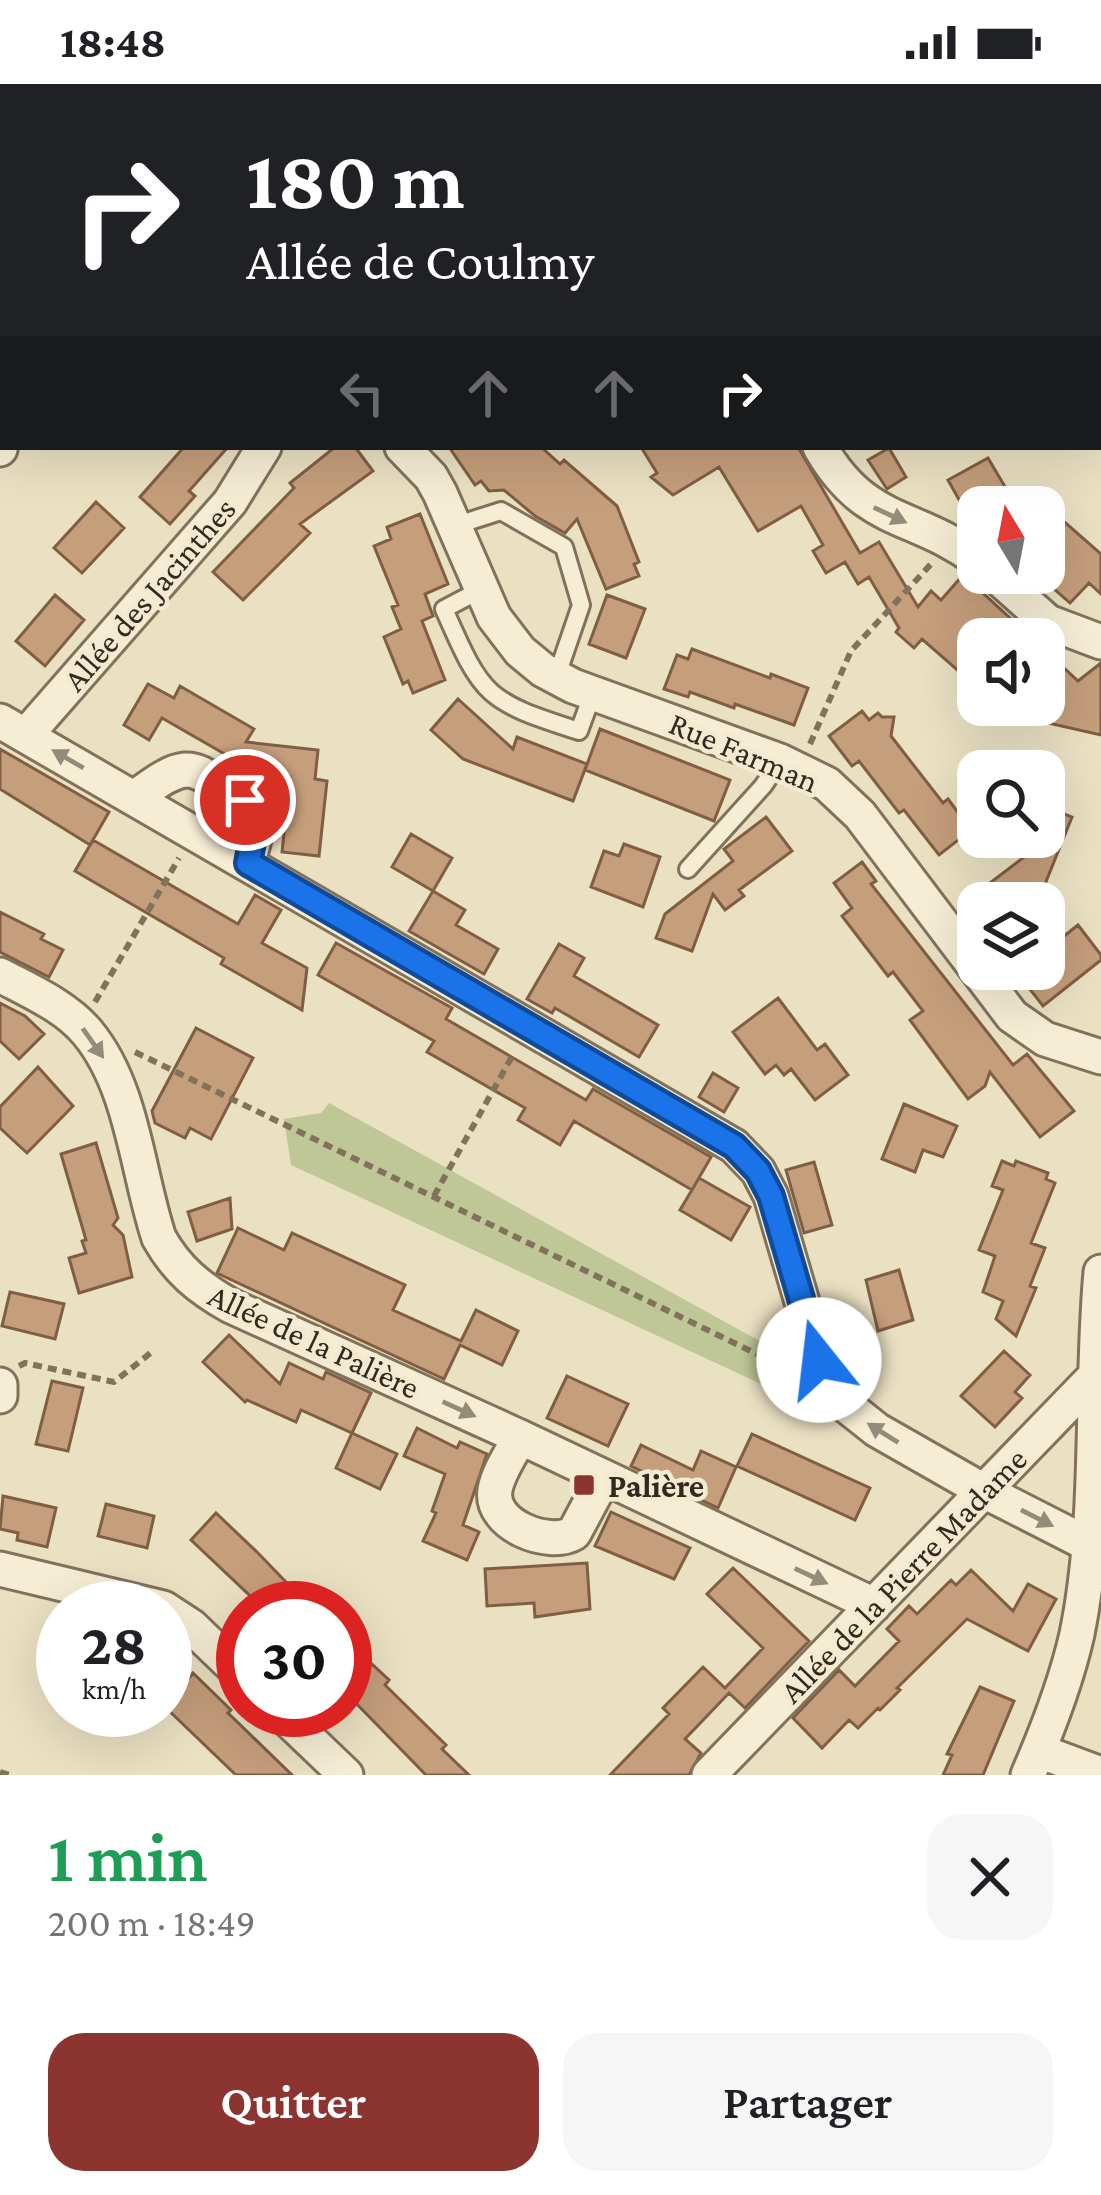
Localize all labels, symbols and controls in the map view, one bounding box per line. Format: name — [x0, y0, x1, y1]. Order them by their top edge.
text: 18:48 — [60, 17, 166, 67]
icon: right — [48, 132, 204, 288]
text: 180 m — [246, 133, 465, 226]
text: Allée de Coulmy — [246, 231, 594, 291]
icon: left — [329, 360, 395, 426]
icon: ahead — [455, 360, 521, 426]
icon: ahead — [581, 360, 647, 426]
icon: right — [707, 360, 773, 426]
north arrow — [957, 486, 1065, 594]
map controls — [957, 486, 1065, 990]
street label: Allée des Jacinthes — [55, 490, 243, 698]
one-way arrow — [872, 505, 907, 525]
button: sound — [957, 618, 1065, 726]
street label: Rue Farman — [664, 704, 824, 800]
pin — [194, 749, 296, 851]
one-way arrow — [51, 750, 85, 771]
button: search — [957, 750, 1065, 858]
icon: arrive — [212, 767, 278, 833]
button: layers — [957, 882, 1065, 990]
one-way arrow — [81, 1027, 104, 1059]
street label: Allée de la Palière — [203, 1276, 425, 1406]
position arrow — [756, 1297, 882, 1423]
one-way arrow — [441, 1399, 476, 1419]
one-way arrow — [867, 1422, 900, 1444]
street label: Allée de la Pierre Madame — [772, 1440, 1034, 1710]
place label: Palière — [608, 1467, 704, 1504]
marker: Palière — [571, 1472, 597, 1498]
one-way arrow — [1020, 1508, 1054, 1528]
one-way arrow — [794, 1566, 829, 1586]
speed limit sign: 30 — [216, 1581, 372, 1737]
text: 28 — [81, 1610, 147, 1677]
text: km/h — [82, 1672, 146, 1705]
button: close — [927, 1814, 1053, 1940]
text: 1 min — [48, 1816, 208, 1896]
text: 200 m · 18:49 — [48, 1901, 256, 1944]
button: Quitter — [48, 2033, 539, 2171]
button: Partager — [563, 2033, 1053, 2171]

